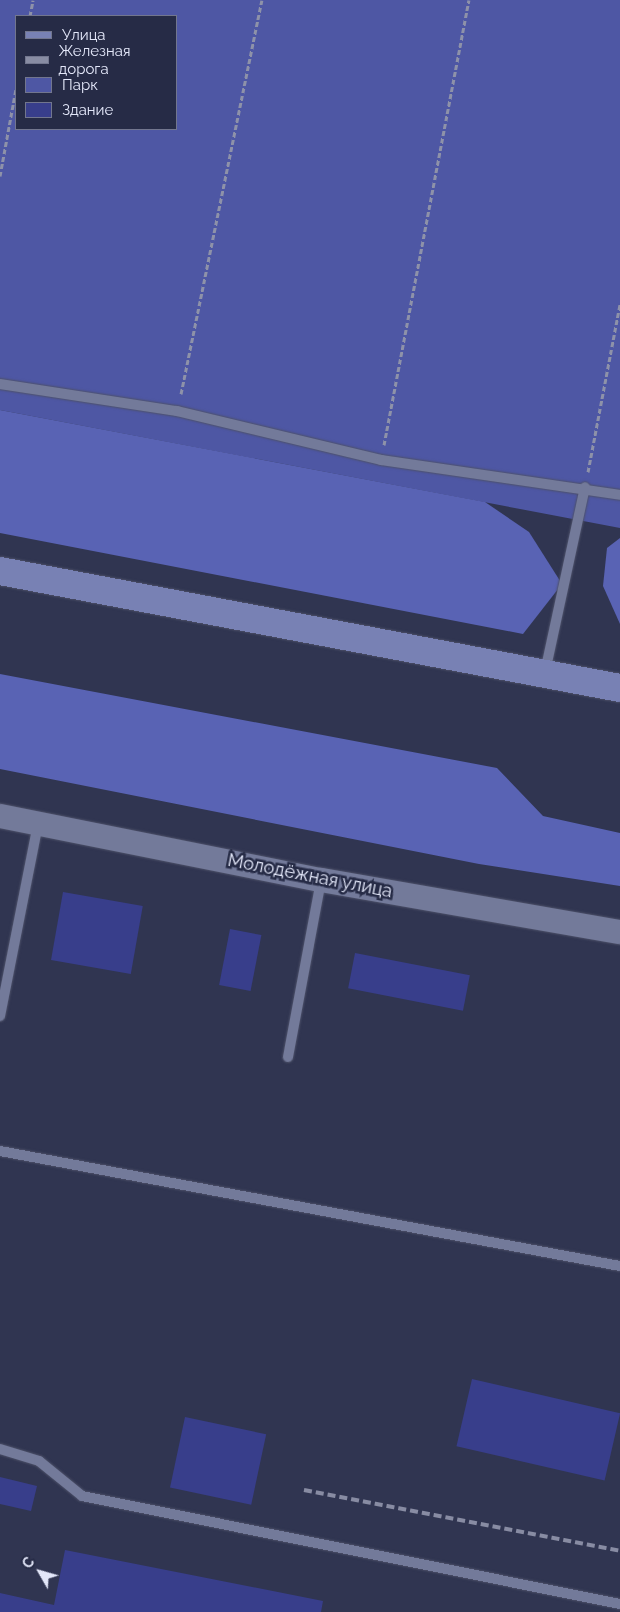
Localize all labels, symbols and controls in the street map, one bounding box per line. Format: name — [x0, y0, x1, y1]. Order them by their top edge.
legend — [15, 15, 178, 130]
text: Улица — [62, 26, 106, 44]
text: Железная дорога — [59, 42, 131, 78]
text: Парк — [62, 76, 98, 94]
text: Здание — [62, 101, 113, 119]
street label: Молодёжная улица — [226, 849, 394, 903]
north arrow — [15, 1547, 65, 1597]
text: С — [19, 1554, 37, 1571]

